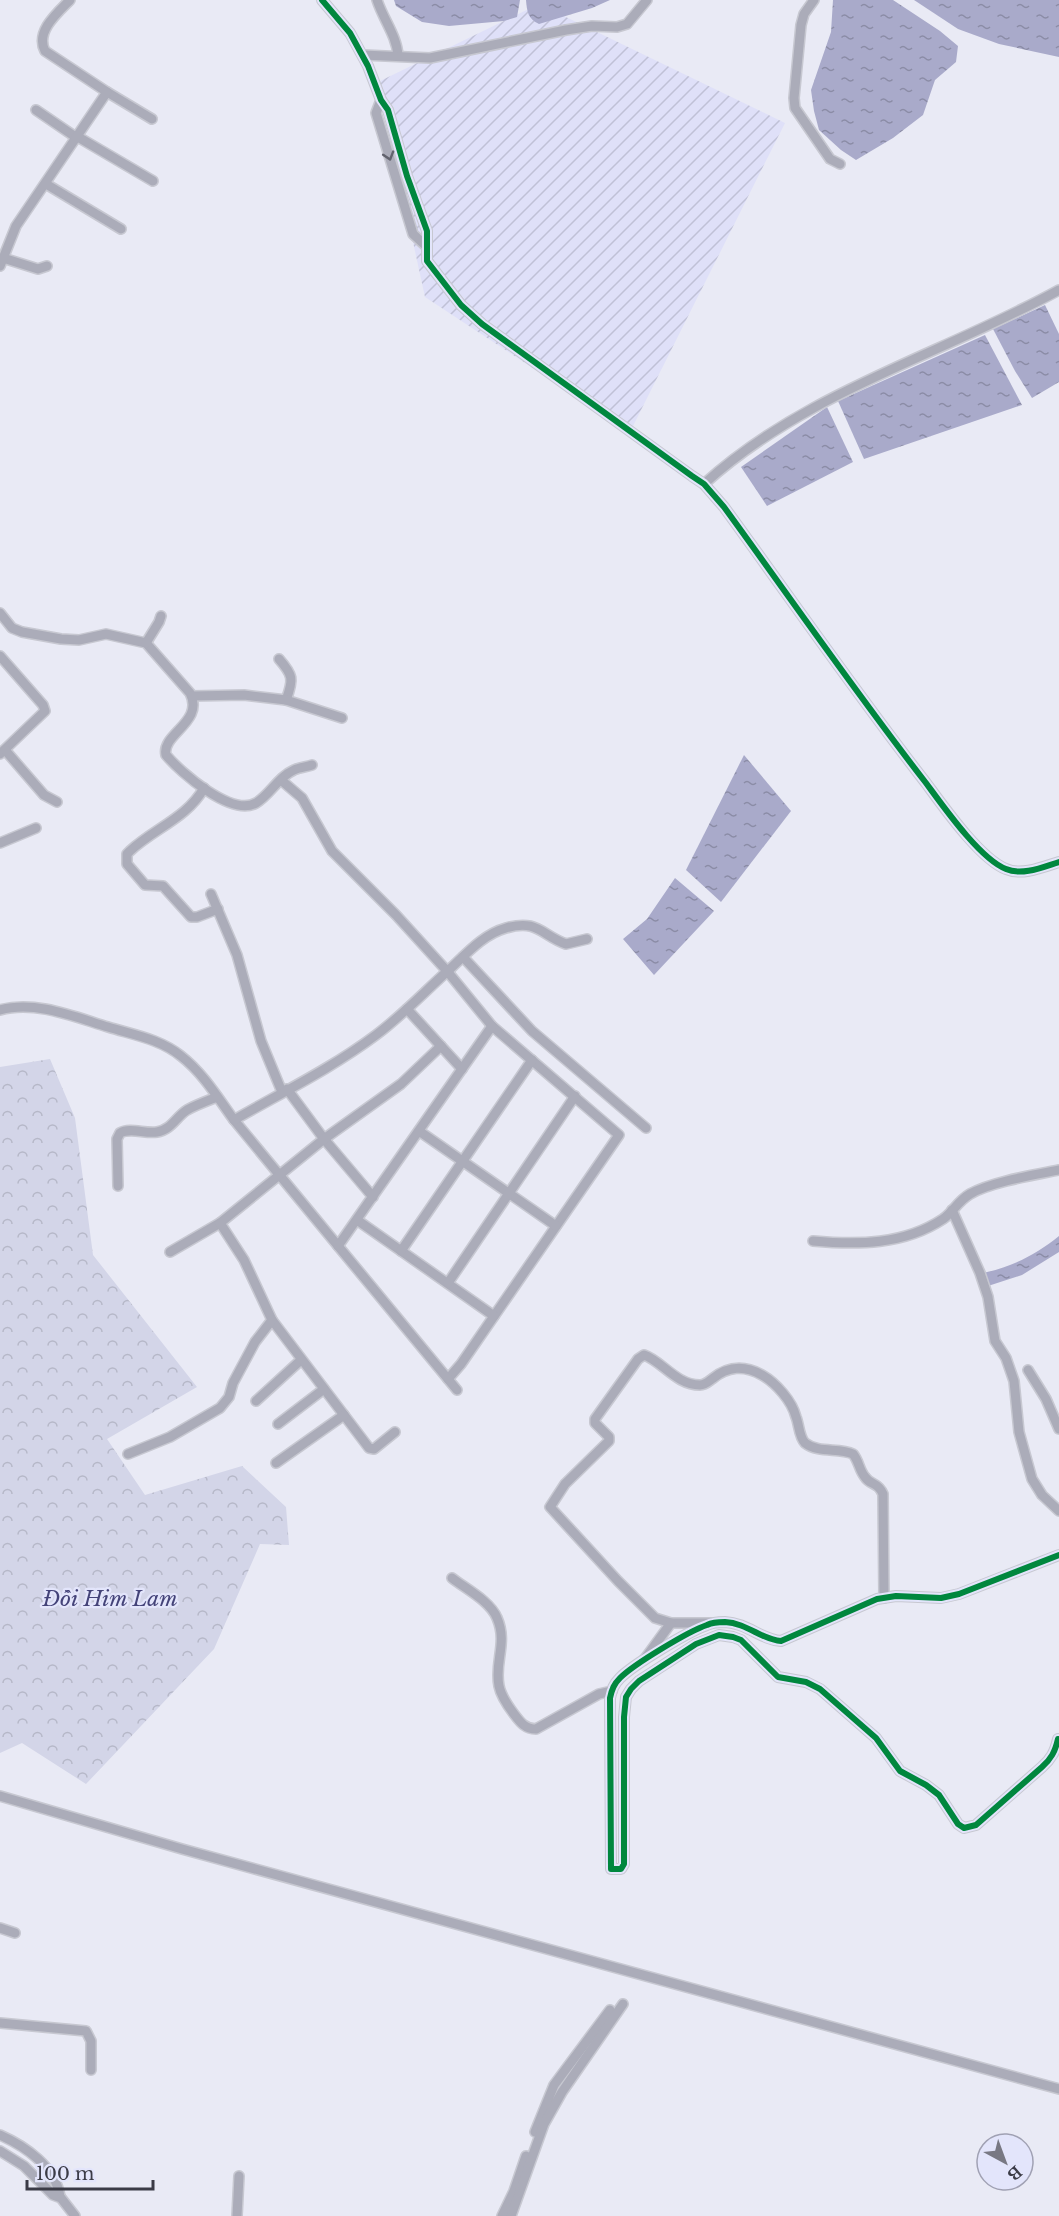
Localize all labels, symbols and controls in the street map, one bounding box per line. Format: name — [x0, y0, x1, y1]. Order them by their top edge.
one-way arrow — [382, 150, 394, 161]
park label: Đồi Him Lam — [42, 1586, 178, 1612]
north arrow — [975, 2132, 1035, 2192]
scale bar — [27, 2153, 153, 2191]
text: B — [1003, 2162, 1026, 2185]
text: 100 m — [36, 2163, 94, 2185]

